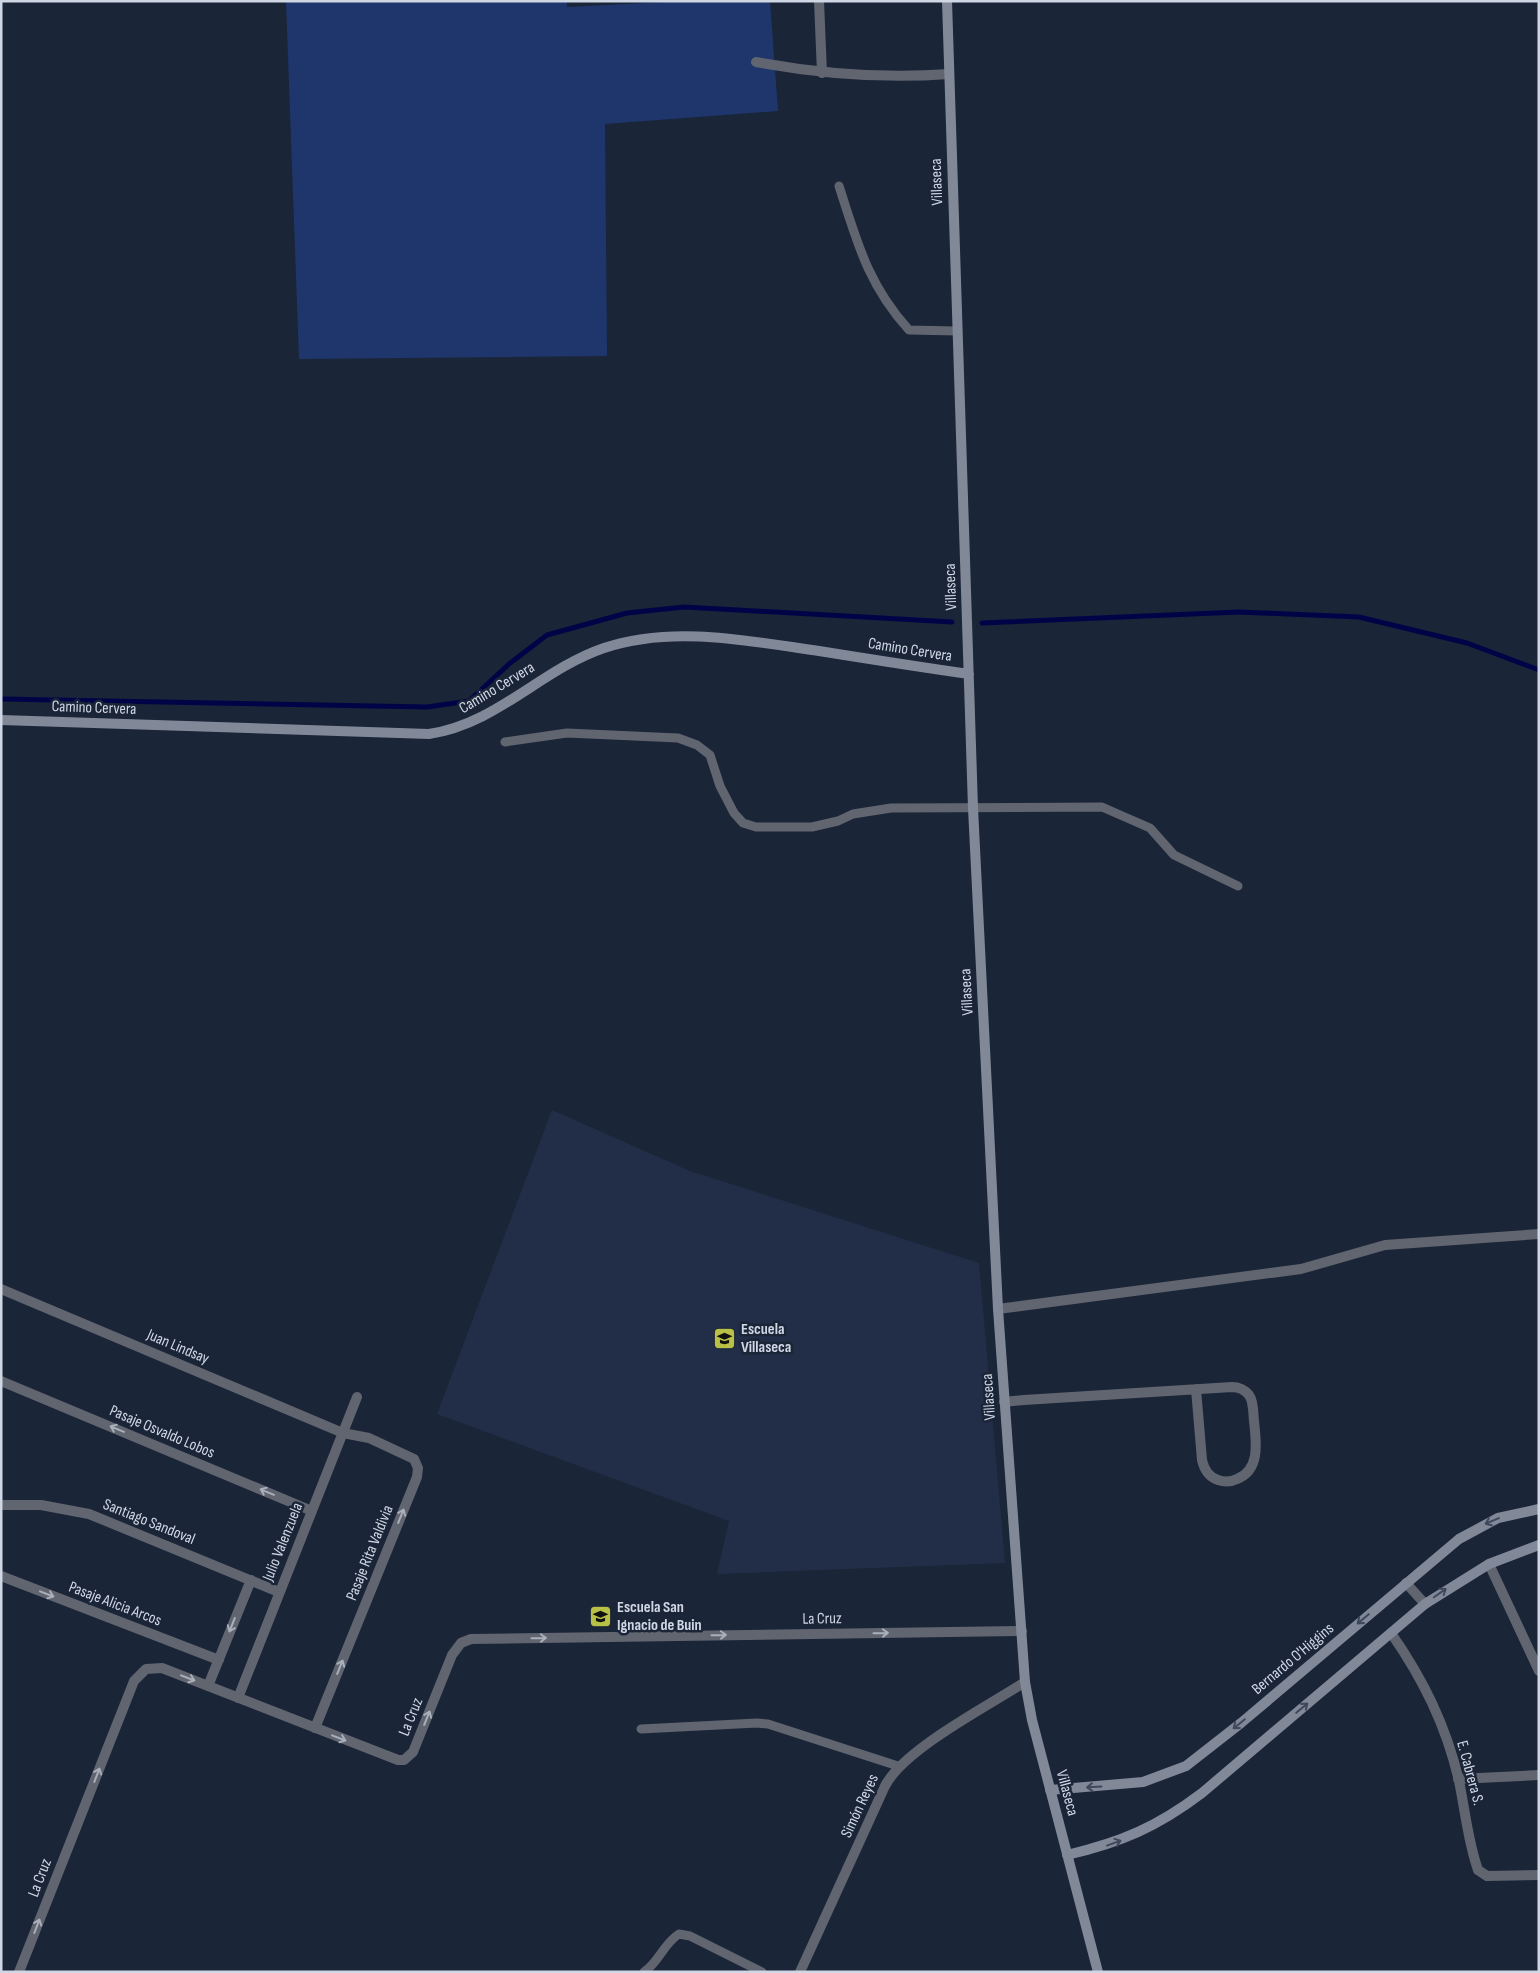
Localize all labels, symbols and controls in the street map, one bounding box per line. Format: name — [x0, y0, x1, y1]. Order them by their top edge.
street label: Villaseca — [927, 158, 947, 206]
street label: Villaseca — [941, 563, 961, 611]
street label: Camino Cervera — [867, 634, 953, 666]
street label: Camino Cervera — [456, 658, 538, 718]
street label: Camino Cervera — [51, 697, 137, 719]
street label: Villaseca — [956, 968, 978, 1016]
place label: Escuela Villaseca — [741, 1320, 791, 1357]
street label: Juan Lindsay — [143, 1325, 212, 1369]
school or university icon: Escuela Villaseca — [713, 1326, 737, 1350]
street label: Villaseca — [978, 1373, 1000, 1421]
street label: Pasaje Osvaldo Lobos — [107, 1401, 218, 1463]
one-way arrow — [110, 1424, 125, 1434]
one-way arrow — [260, 1487, 275, 1497]
street label: Santiago Sandoval — [100, 1495, 198, 1549]
street label: Julio Valenzuela — [258, 1500, 307, 1585]
street label: Pasaje Rita Valdivia — [342, 1503, 398, 1603]
one-way arrow — [396, 1509, 406, 1524]
one-way arrow — [1485, 1516, 1500, 1526]
street label: Pasaje Alicia Arcos — [66, 1578, 164, 1631]
one-way arrow — [1433, 1588, 1447, 1598]
one-way arrow — [39, 1589, 54, 1599]
place label: Escuela San Ignacio de Buin — [617, 1598, 702, 1635]
school or university icon: Escuela San Ignacio de Buin — [589, 1604, 613, 1628]
street label: La Cruz — [802, 1609, 842, 1629]
one-way arrow — [1357, 1614, 1370, 1625]
one-way arrow — [227, 1617, 237, 1632]
street label: Bernardo O'Higgins — [1248, 1619, 1338, 1699]
one-way arrow — [873, 1628, 889, 1638]
one-way arrow — [710, 1630, 727, 1640]
one-way arrow — [531, 1633, 547, 1642]
one-way arrow — [336, 1660, 345, 1675]
one-way arrow — [180, 1674, 195, 1684]
street label: La Cruz — [395, 1695, 427, 1739]
one-way arrow — [1295, 1703, 1308, 1714]
one-way arrow — [422, 1711, 432, 1726]
one-way arrow — [1233, 1719, 1246, 1730]
one-way arrow — [331, 1734, 346, 1743]
street label: E. Cabrera S. — [1452, 1739, 1488, 1807]
one-way arrow — [92, 1768, 102, 1783]
street label: Villaseca — [1052, 1768, 1082, 1818]
street label: Simón Reyes — [837, 1771, 883, 1841]
one-way arrow — [1087, 1783, 1103, 1792]
one-way arrow — [1106, 1838, 1122, 1847]
street label: La Cruz — [24, 1856, 56, 1900]
one-way arrow — [33, 1919, 42, 1935]

